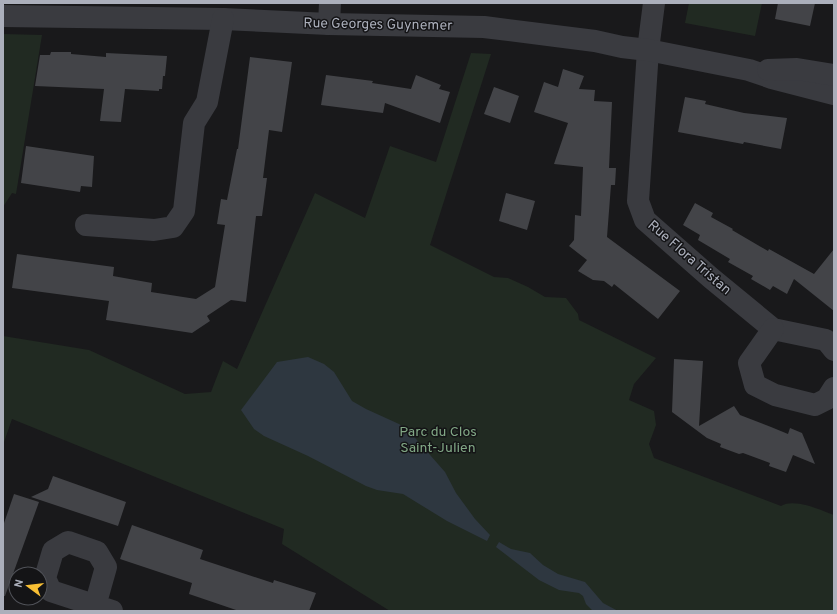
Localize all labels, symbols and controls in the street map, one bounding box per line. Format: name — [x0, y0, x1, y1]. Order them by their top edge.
street label: Rue Georges Guynemer — [303, 15, 453, 35]
street label: Rue Flora Tristan — [644, 217, 734, 299]
park label: Parc du Clos Saint-Julien — [399, 424, 477, 457]
north arrow — [8, 566, 48, 606]
text: N — [12, 578, 27, 589]

